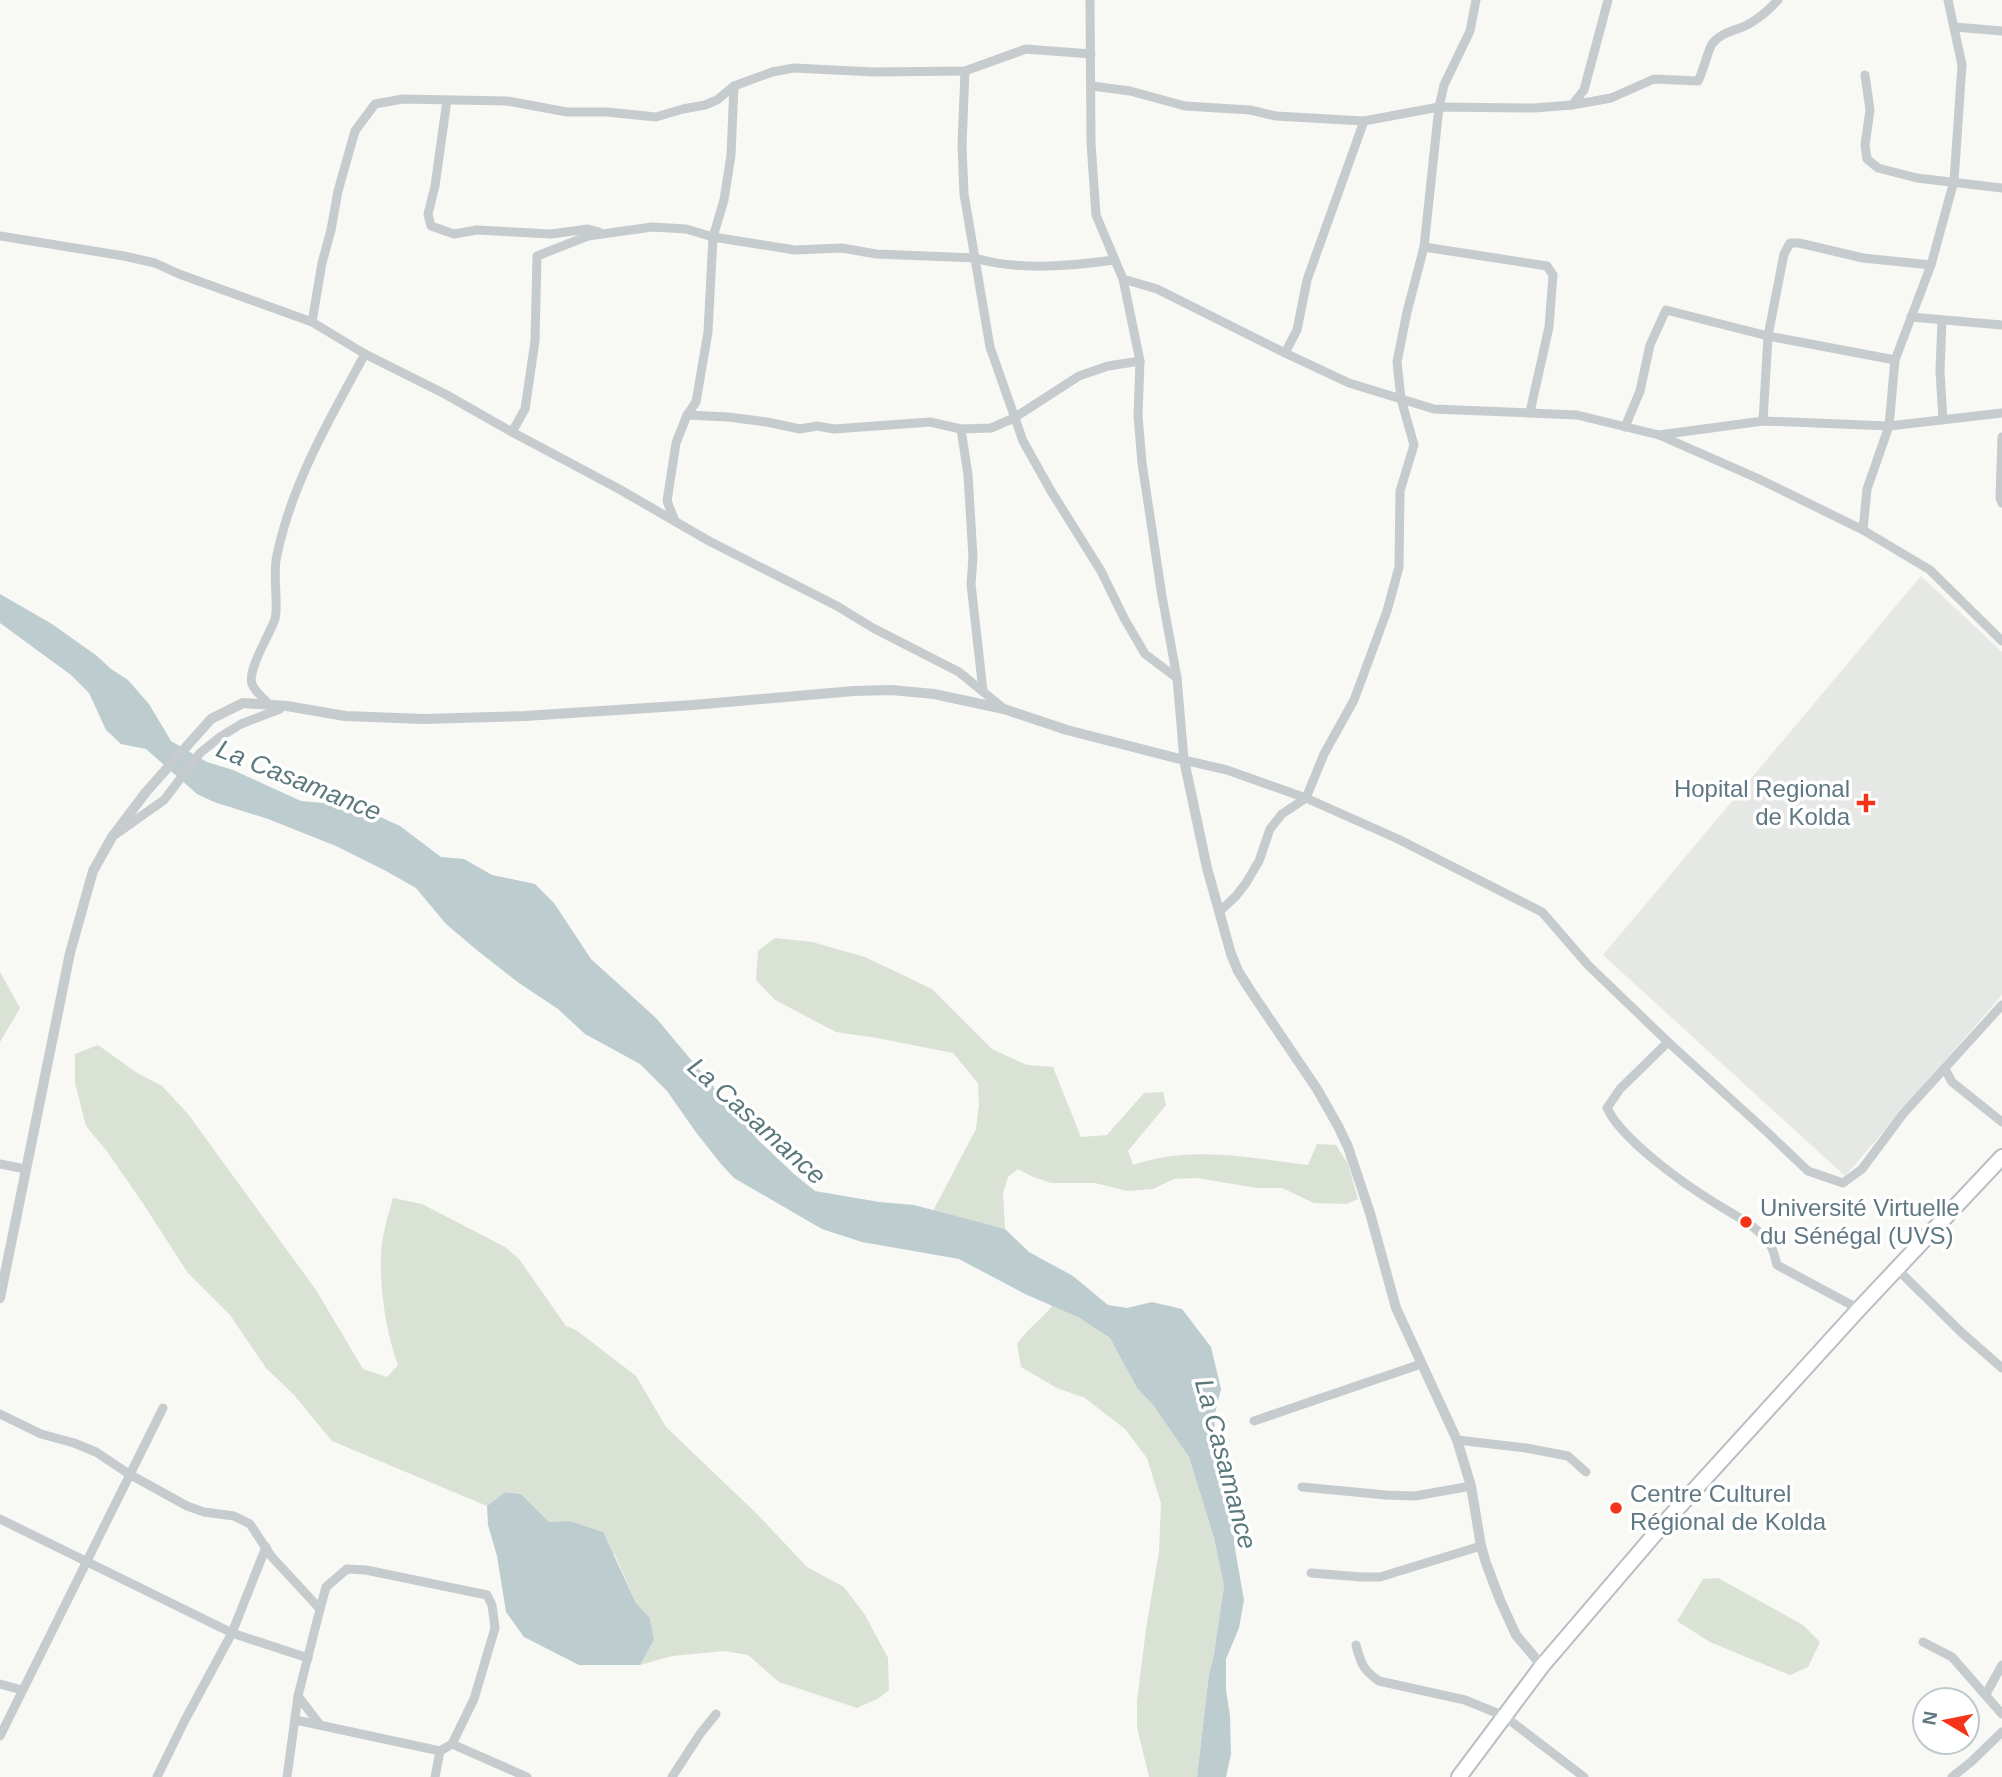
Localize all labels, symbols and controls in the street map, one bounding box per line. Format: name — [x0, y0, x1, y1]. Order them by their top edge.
water label: La Casamance — [212, 733, 386, 827]
place label: Hopital Regional de Kolda — [1674, 775, 1851, 830]
marker: Hopital Regional de Kolda — [1856, 793, 1876, 813]
water label: La Casamance — [682, 1051, 832, 1191]
place label: Université Virtuelle du Sénégal (UVS) — [1760, 1194, 1960, 1249]
marker: Université Virtuelle du Sénégal (UVS) — [1738, 1214, 1754, 1230]
water label: La Casamance — [1189, 1376, 1263, 1552]
place label: Centre Culturel Régional de Kolda — [1630, 1480, 1827, 1535]
marker: Centre Culturel Régional de Kolda — [1608, 1500, 1624, 1516]
north arrow — [1911, 1686, 1981, 1756]
text: N — [1918, 1710, 1941, 1727]

